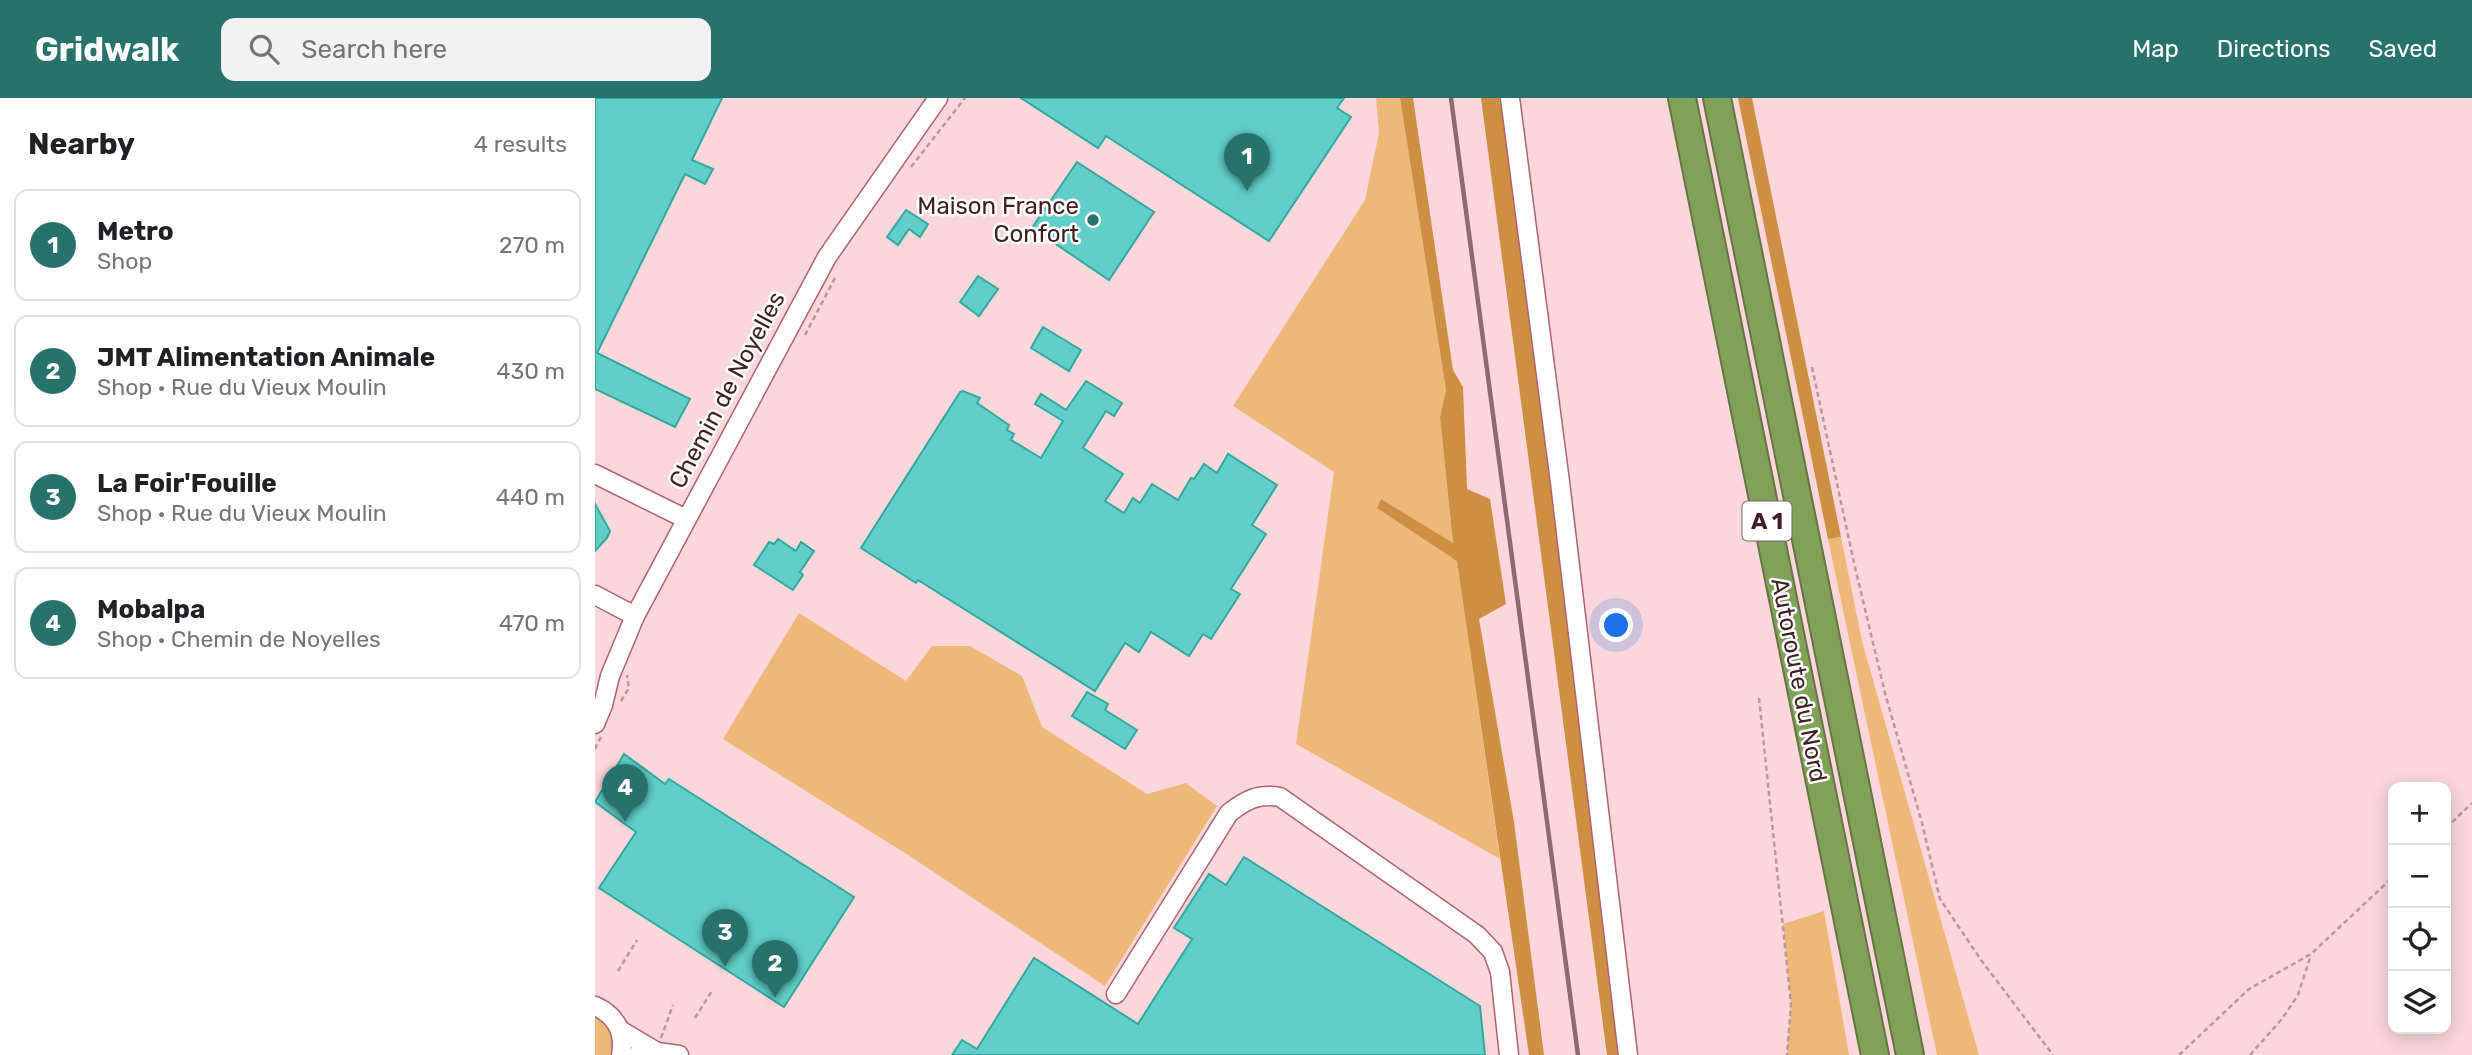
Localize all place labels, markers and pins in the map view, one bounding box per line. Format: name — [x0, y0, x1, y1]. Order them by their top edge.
pin: 1 — [1224, 133, 1270, 191]
place label: Maison France Confort — [917, 192, 1079, 248]
marker: Maison France Confort — [1085, 212, 1101, 228]
pin: 4 — [602, 764, 648, 822]
pin: 3 — [702, 909, 748, 967]
pin: 2 — [752, 940, 798, 998]

